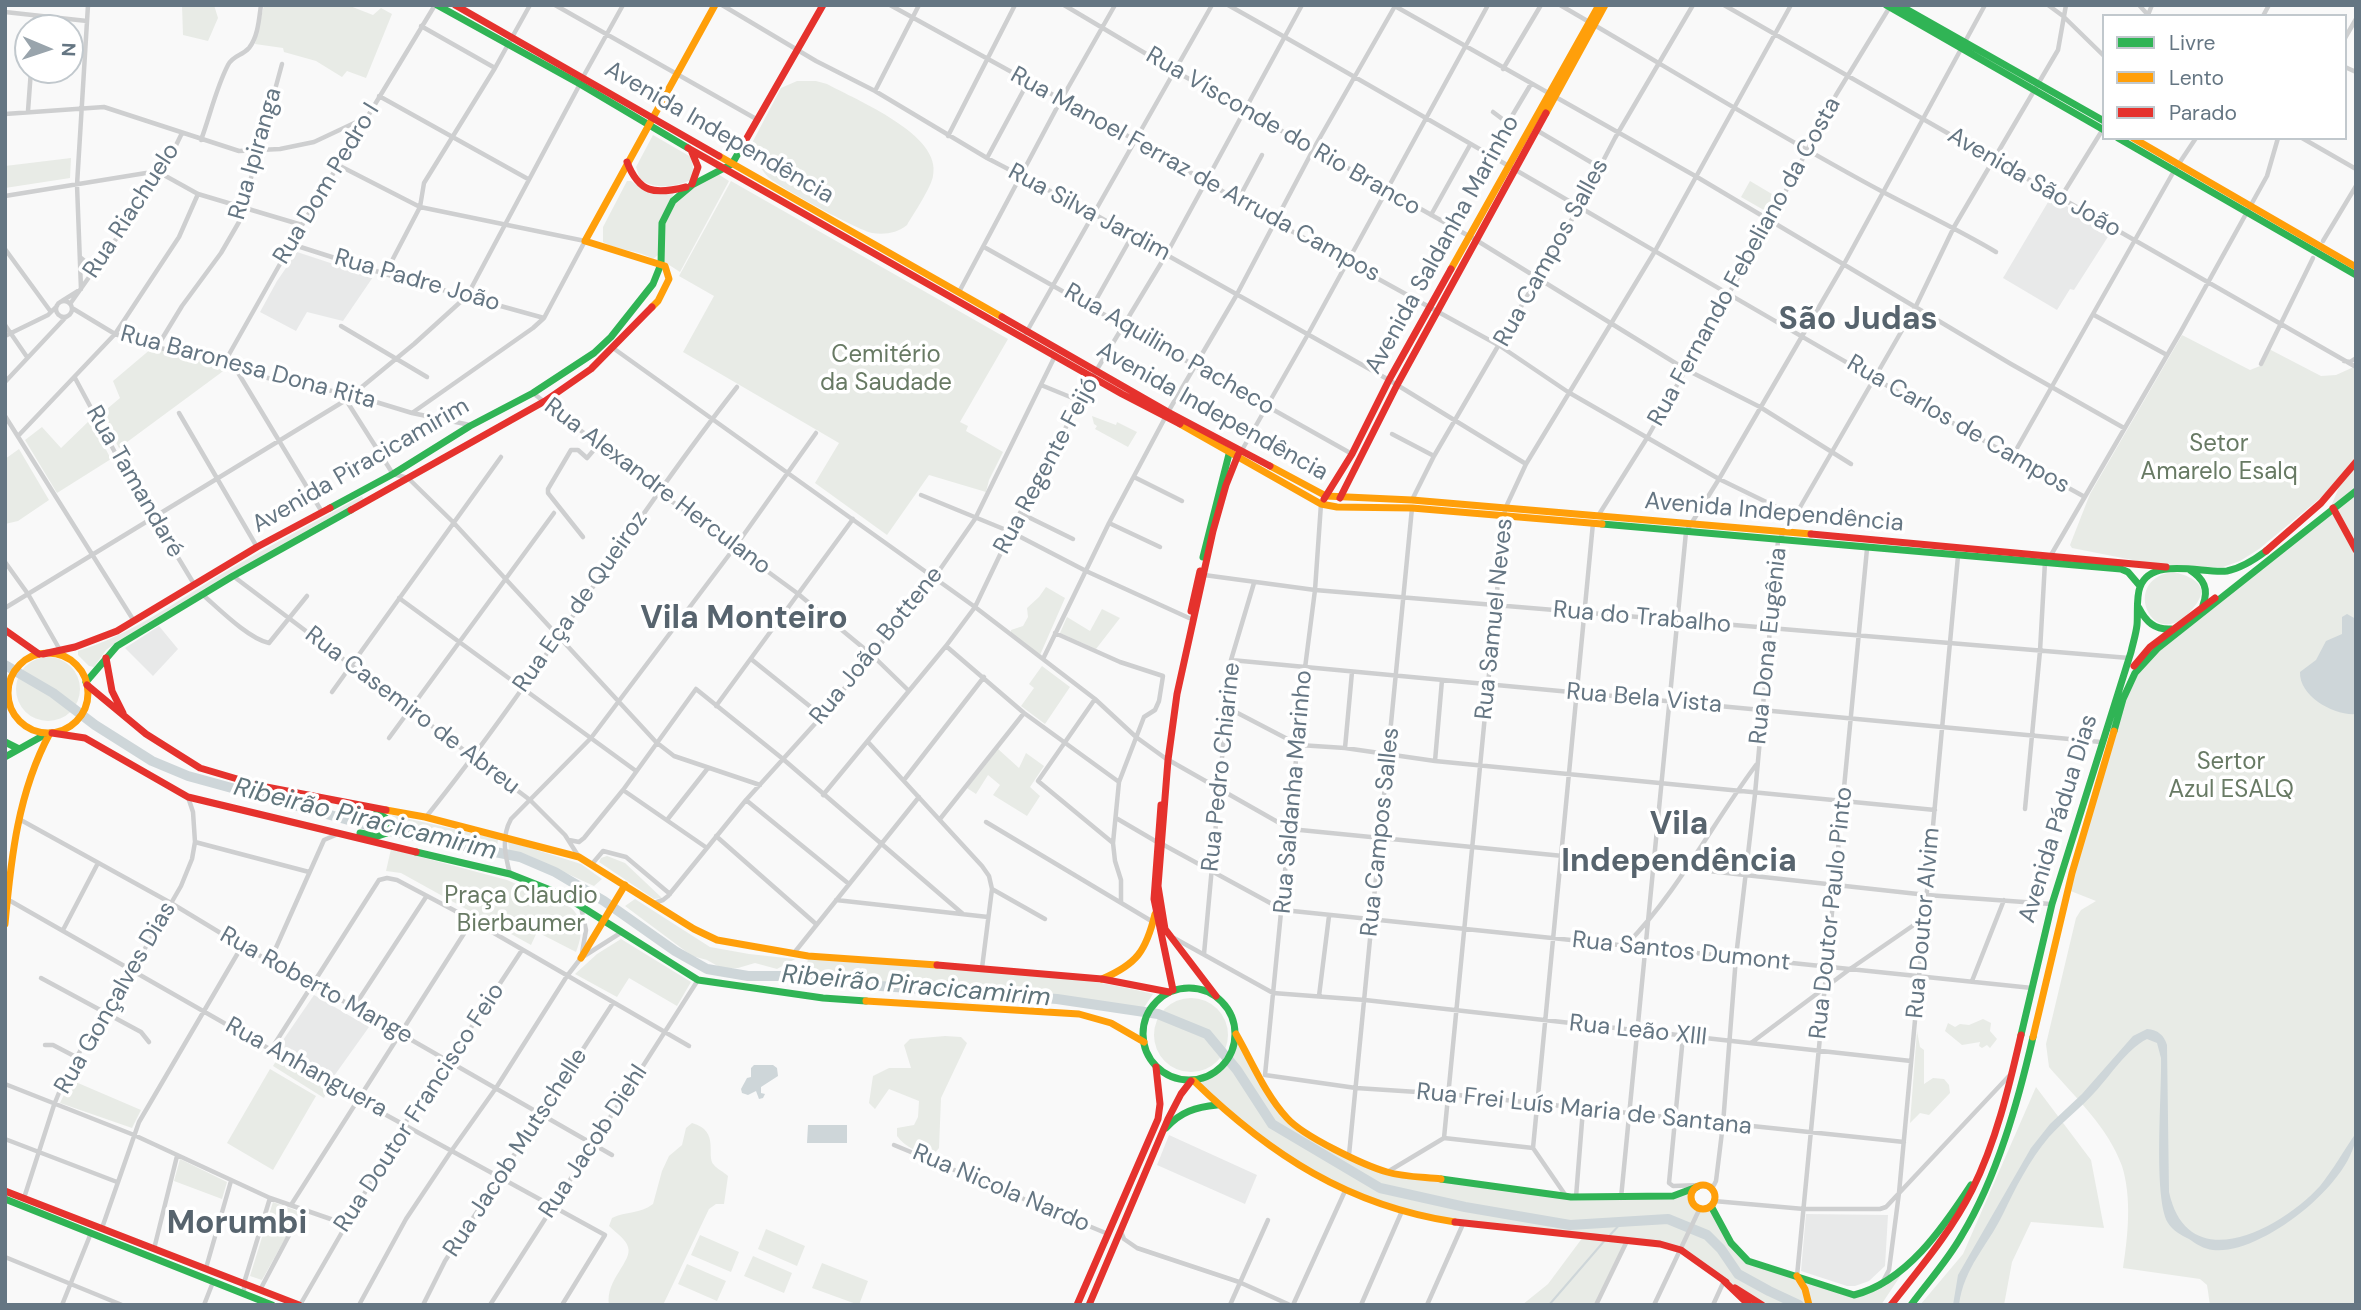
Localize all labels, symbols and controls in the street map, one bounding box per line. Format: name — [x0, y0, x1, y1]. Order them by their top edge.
north arrow — [14, 14, 84, 84]
legend — [2102, 14, 2347, 140]
text: Livre — [2169, 29, 2215, 57]
street label: Rua Visconde do Rio Branco — [1140, 41, 1426, 223]
text: N — [56, 42, 81, 57]
street label: Avenida Independência — [599, 56, 839, 210]
street label: Rua Manoel Ferraz de Arruda Campos — [1005, 61, 1385, 289]
text: Lento — [2169, 64, 2224, 92]
street label: Rua Ipiranga — [223, 85, 289, 223]
street label: Rua Fernando Febeliano da Costa — [1642, 92, 1848, 432]
street label: Rua Dom Pedro I — [268, 98, 386, 270]
text: Parado — [2169, 99, 2237, 127]
street label: Avenida Saldanha Marinho — [1360, 111, 1526, 379]
street label: Avenida São João — [1942, 122, 2126, 244]
street label: Rua Riachuelo — [78, 138, 186, 284]
street label: Rua Campos Salles — [1488, 154, 1616, 352]
street label: Rua Silva Jardim — [1003, 158, 1175, 268]
street label: Rua Padre João — [331, 244, 503, 318]
street label: Rua Aquilino Pacheco — [1059, 278, 1279, 422]
district label: São Judas — [1779, 302, 1937, 340]
street label: Rua Baronesa Dona Rita — [117, 320, 379, 416]
street label: Avenida Independência — [1091, 336, 1333, 488]
park label: Cemitério da Saudade — [820, 342, 952, 398]
street label: Rua Carlos de Campos — [1841, 349, 2075, 501]
street label: Rua Regente Feijó — [988, 373, 1106, 559]
street label: Avenida Piracicamirim — [248, 392, 474, 540]
street label: Rua Alexandre Herculano — [538, 392, 776, 582]
street label: Rua Tamandaré — [79, 401, 189, 563]
park label: Setor Amarelo Esalq — [2140, 431, 2298, 487]
street label: Avenida Independência — [1643, 487, 1905, 539]
street label: Rua Eça de Queiroz — [508, 506, 654, 698]
street label: Rua Samuel Neves — [1470, 517, 1520, 721]
street label: Rua Dona Eugênia — [1744, 546, 1794, 746]
street label: Rua João Bottene — [804, 561, 950, 731]
street label: Rua do Trabalho — [1552, 596, 1732, 640]
district label: Vila Monteiro — [640, 601, 848, 639]
street label: Rua Casemiro de Abreu — [299, 621, 525, 801]
street label: Rua Pedro Chiarine — [1197, 661, 1247, 873]
street label: Rua Saldanha Marinho — [1269, 669, 1319, 915]
street label: Rua Bela Vista — [1565, 678, 1723, 720]
street label: Avenida Pádua Dias — [2014, 711, 2104, 927]
street label: Rua Campos Salles — [1356, 726, 1406, 938]
park label: Sertor Azul ESALQ — [2168, 749, 2294, 805]
water label: Ribeirão Piracicamirim — [230, 772, 500, 868]
street label: Rua Doutor Paulo Pinto — [1804, 785, 1860, 1041]
district label: Vila Independência — [1561, 807, 1797, 882]
street label: Rua Doutor Alvim — [1901, 826, 1947, 1020]
park label: Praça Claudio Bierbaumer — [444, 883, 598, 939]
street label: Rua Gonçalves Dias — [49, 897, 183, 1099]
street label: Rua Roberto Mange — [215, 921, 417, 1051]
street label: Rua Santos Dumont — [1571, 926, 1791, 978]
water label: Ribeirão Piracicamirim — [780, 960, 1052, 1014]
street label: Rua Doutor Francisco Feio — [329, 978, 511, 1238]
street label: Rua Leão XIII — [1568, 1009, 1708, 1053]
street label: Rua Anhanguera — [220, 1012, 392, 1124]
street label: Rua Jacob Mutschelle — [438, 1043, 594, 1263]
street label: Rua Jacob Diehl — [534, 1060, 654, 1224]
street label: Rua Frei Luís Maria de Santana — [1415, 1078, 1753, 1142]
street label: Rua Nicola Nardo — [908, 1139, 1094, 1239]
district label: Morumbi — [167, 1206, 307, 1244]

